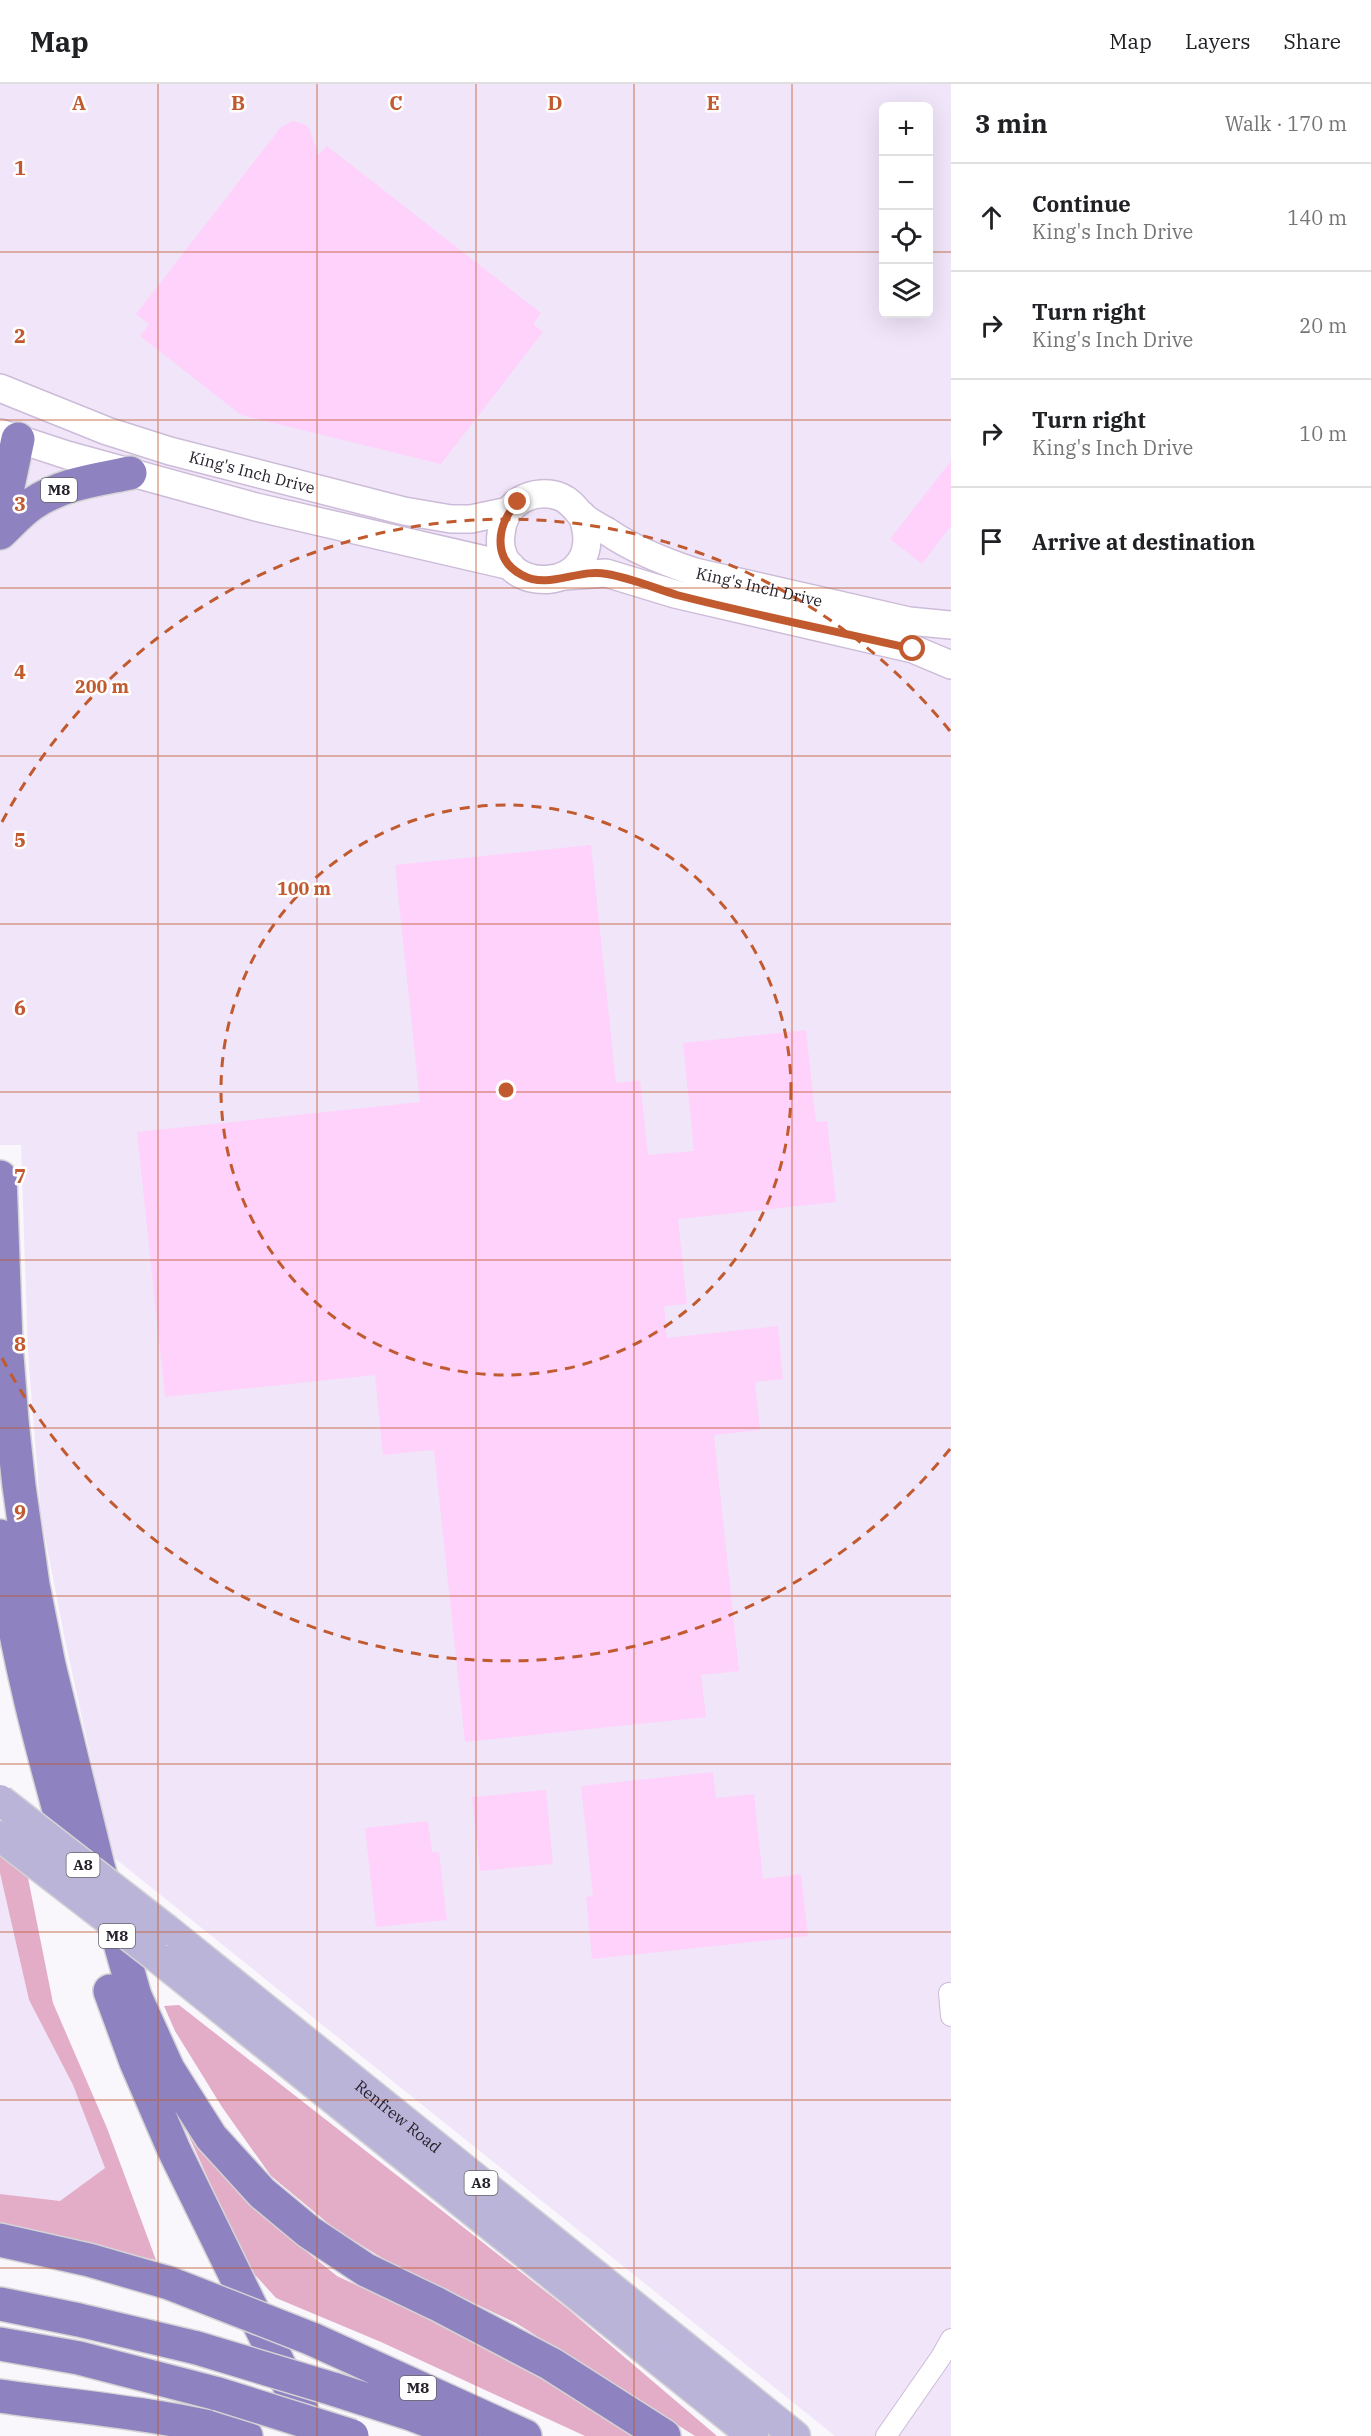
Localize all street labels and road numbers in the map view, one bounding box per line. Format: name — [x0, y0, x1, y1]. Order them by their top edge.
street label: King's Inch Drive — [187, 446, 317, 498]
road number: M8 — [41, 478, 77, 502]
street label: King's Inch Drive — [694, 563, 824, 611]
road number: A8 — [66, 1853, 100, 1877]
road number: M8 — [99, 1924, 135, 1948]
street label: Renfrew Road — [351, 2076, 446, 2157]
road number: A8 — [464, 2171, 498, 2195]
road number: M8 — [400, 2376, 436, 2400]

